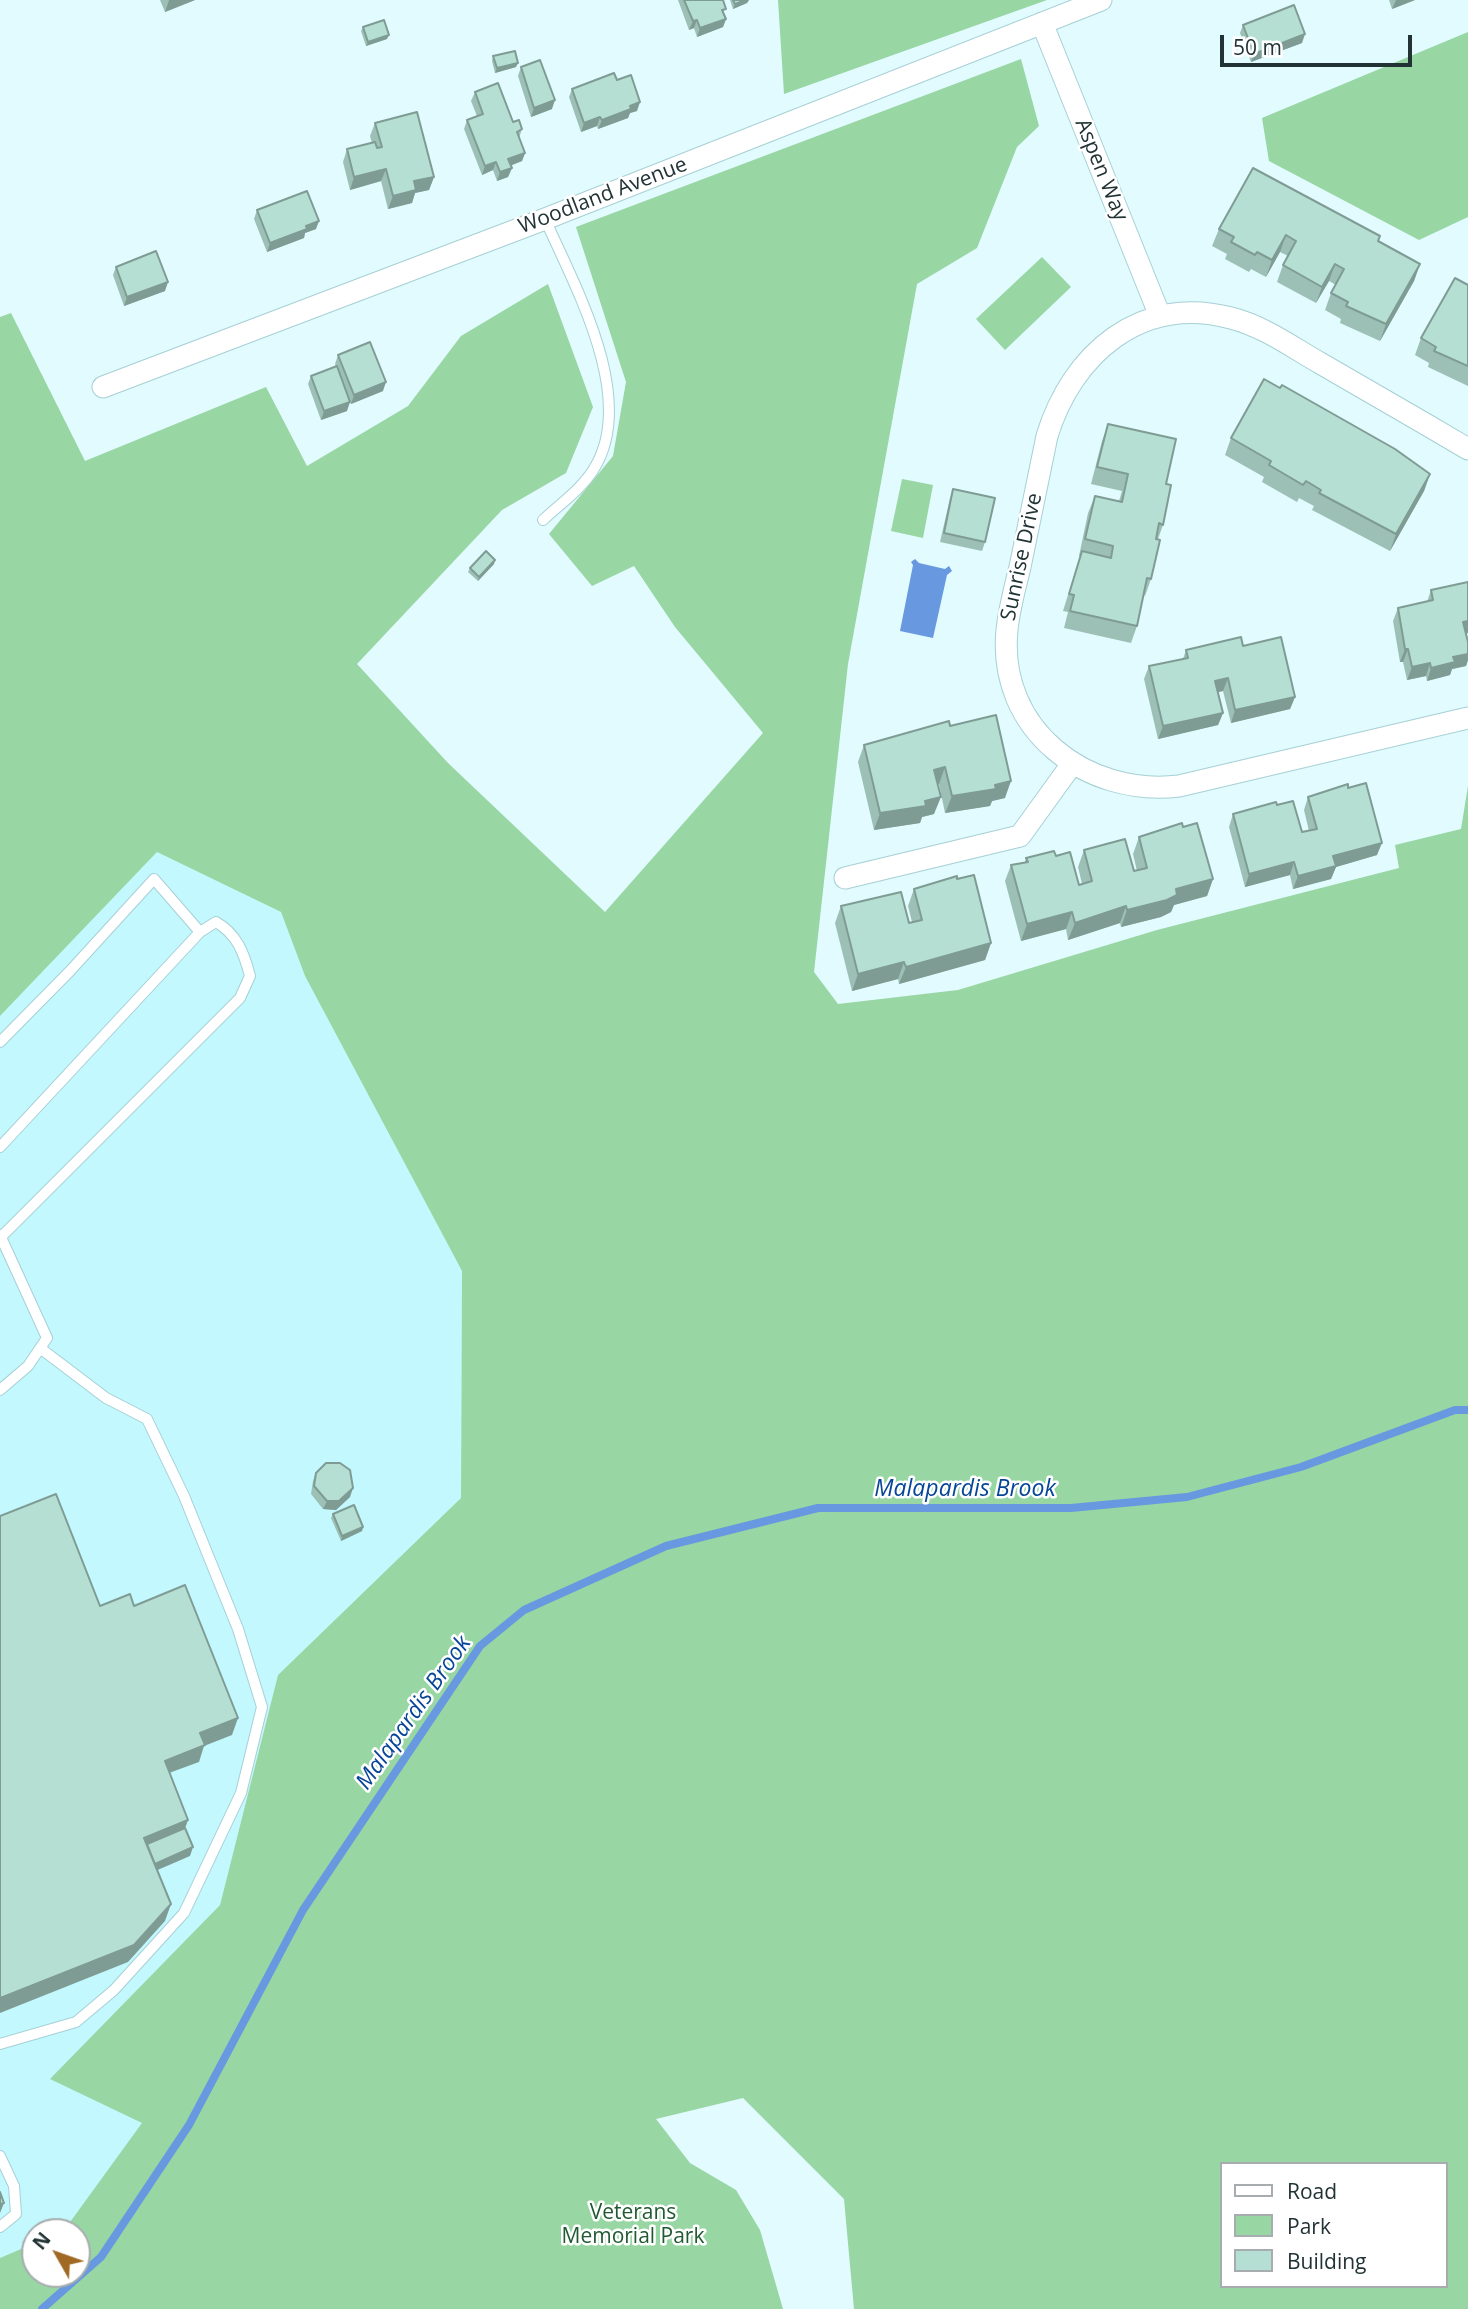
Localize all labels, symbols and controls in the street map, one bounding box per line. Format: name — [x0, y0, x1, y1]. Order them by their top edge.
scale bar — [1223, 21, 1416, 65]
text: 50 m — [1233, 33, 1282, 61]
street label: Aspen Way — [1069, 115, 1133, 225]
street label: Woodland Avenue — [515, 152, 691, 240]
street label: Sunrise Drive — [996, 491, 1048, 623]
water label: Malapardis Brook — [874, 1475, 1056, 1503]
water label: Malapardis Brook — [351, 1631, 477, 1795]
legend — [1220, 2162, 1447, 2288]
text: Road — [1287, 2177, 1337, 2205]
park label: Veterans Memorial Park — [562, 2200, 704, 2250]
text: Park — [1287, 2212, 1331, 2240]
north arrow — [21, 2218, 91, 2288]
text: N — [27, 2227, 56, 2255]
text: Building — [1287, 2247, 1366, 2275]

